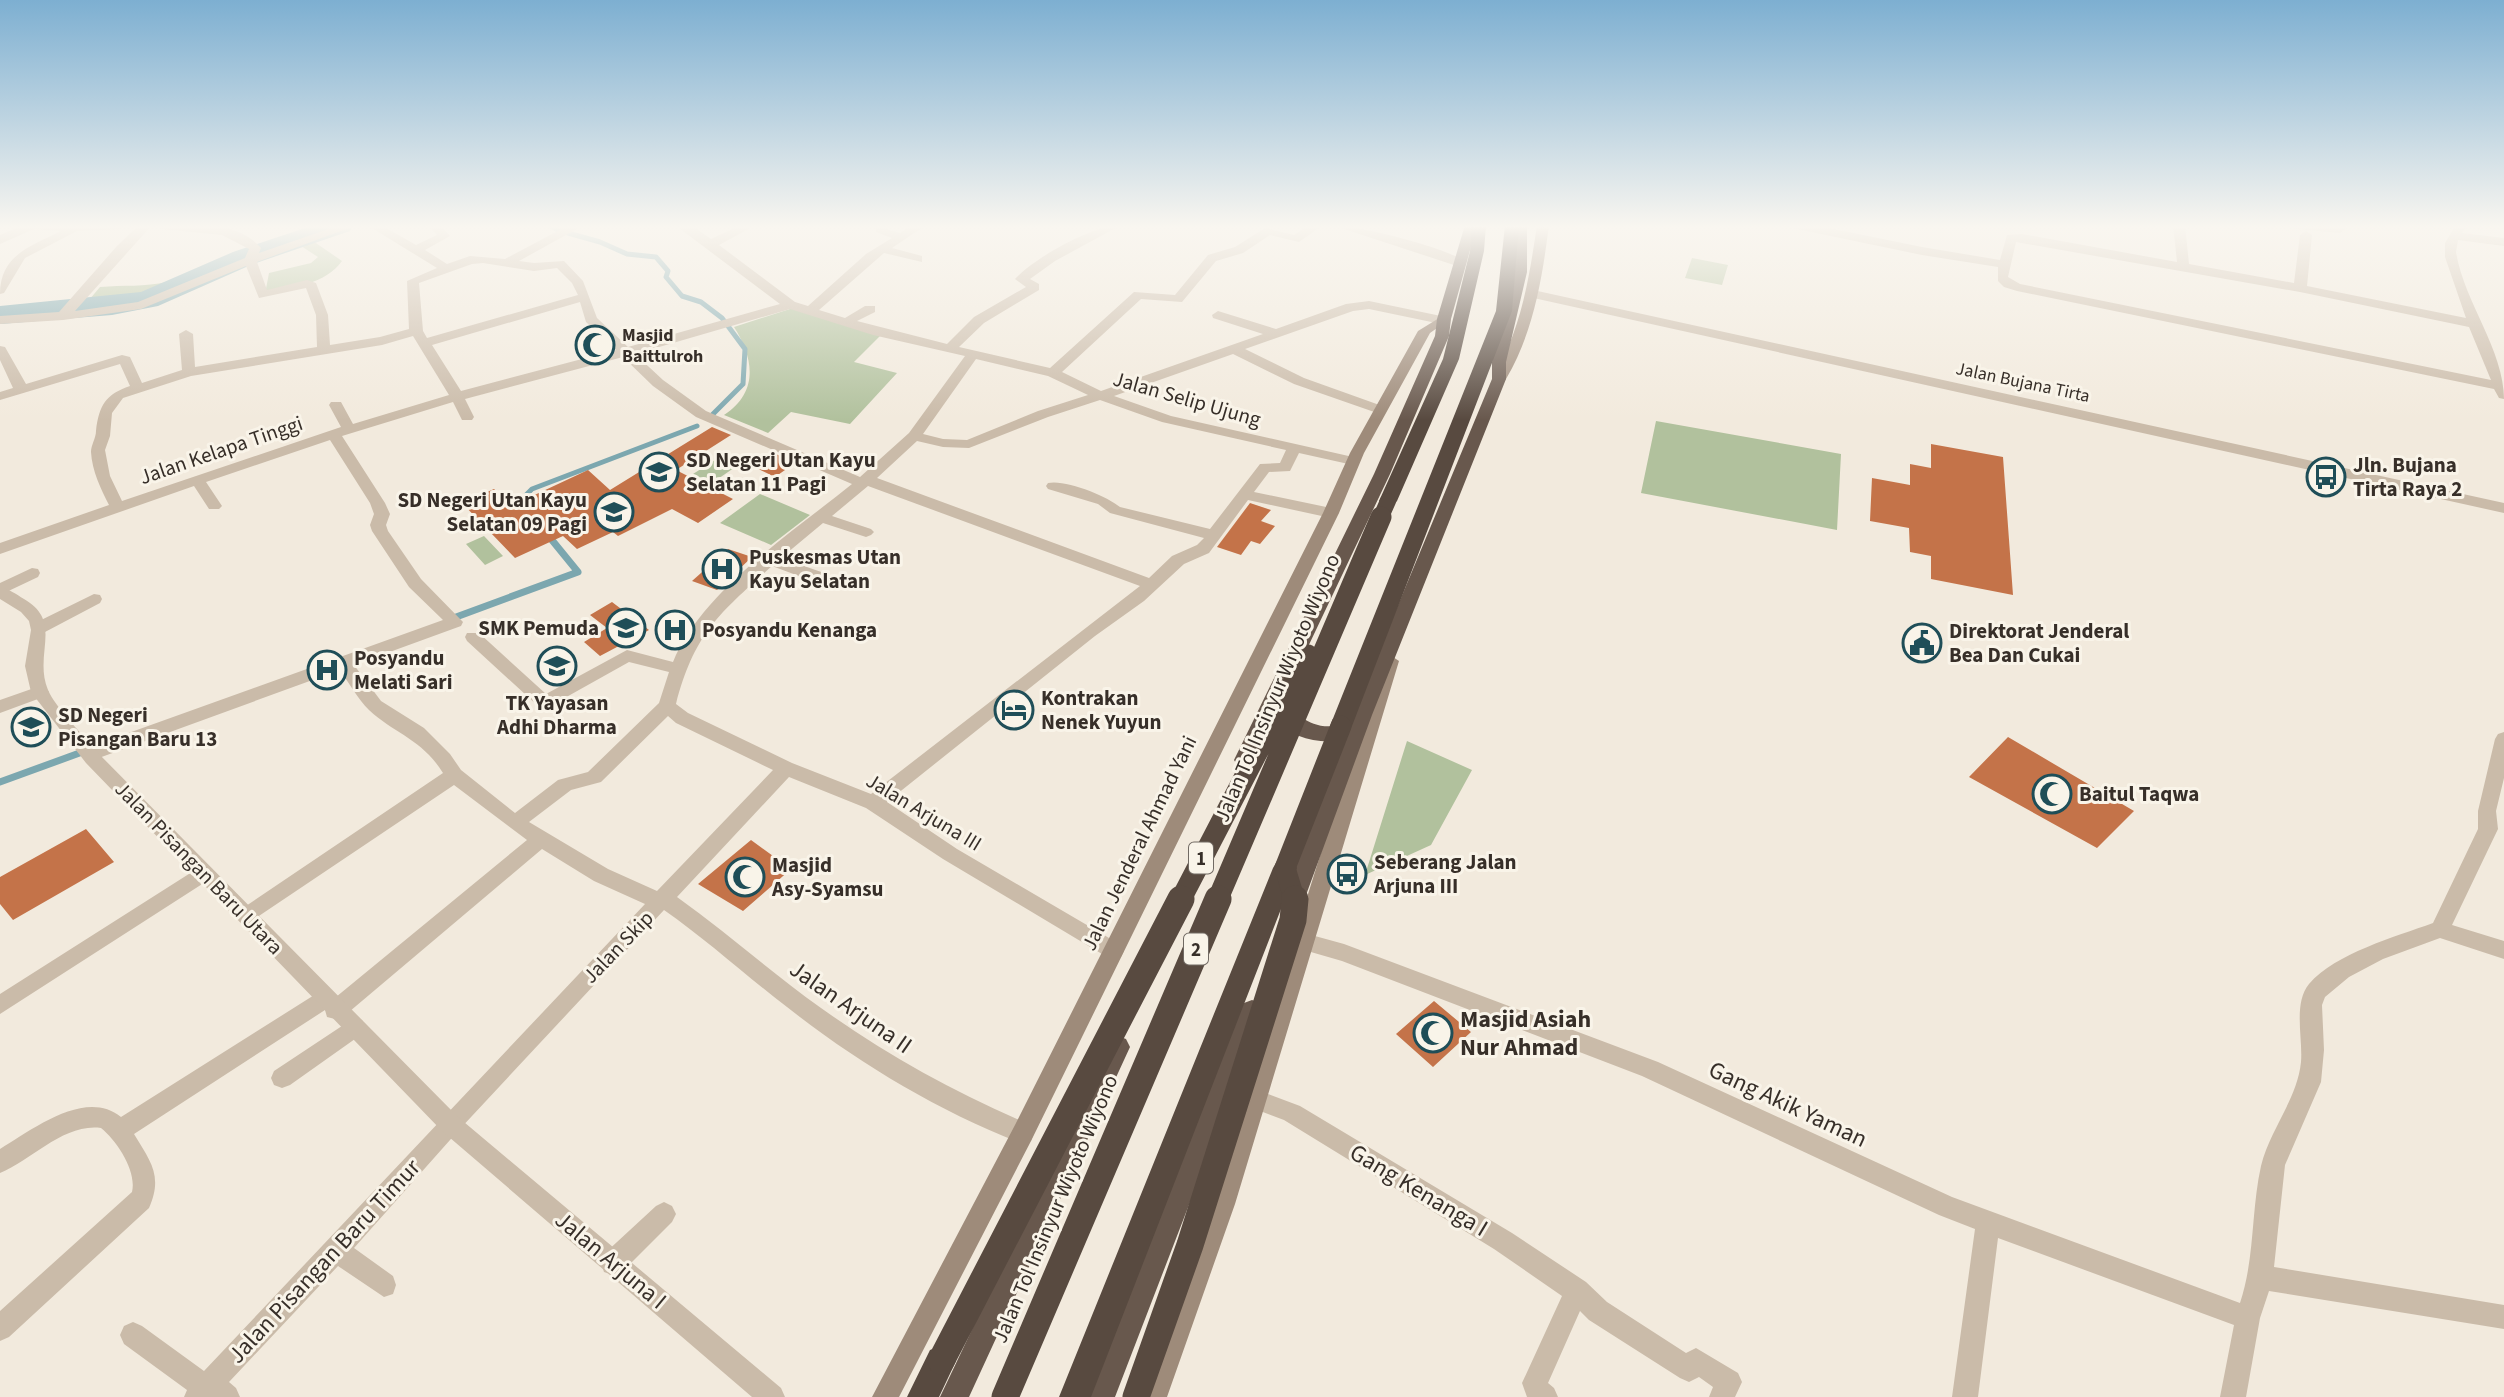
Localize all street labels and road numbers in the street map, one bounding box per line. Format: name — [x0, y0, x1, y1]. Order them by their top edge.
street label: Jalan Bujana Tirta — [1954, 356, 2092, 409]
street label: Jalan Selip Ujung — [1110, 364, 1265, 435]
street label: Jalan Kelapa Tinggi — [135, 408, 307, 492]
street label: Jalan Tol Insinyur Wiyoto Wiyono — [1207, 549, 1347, 827]
street label: Jalan Jenderal Ahmad Yani — [1074, 730, 1204, 956]
street label: Jalan Arjuna III — [860, 766, 988, 858]
street label: Jalan Pisangan Baru Utara — [108, 775, 290, 961]
road number: 1 — [1189, 842, 1213, 874]
street label: Jalan Skip — [576, 904, 660, 990]
road number: 2 — [1184, 934, 1208, 965]
street label: Jalan Arjuna II — [782, 952, 919, 1063]
street label: Gang Akik Yaman — [1703, 1052, 1873, 1157]
street label: Jalan Tol Insinyur Wiyoto Wiyono — [985, 1070, 1125, 1348]
street label: Gang Kenanga I — [1343, 1135, 1495, 1246]
street label: Jalan Pisangan Baru Timur — [220, 1151, 429, 1372]
street label: Jalan Arjuna I — [547, 1203, 674, 1318]

